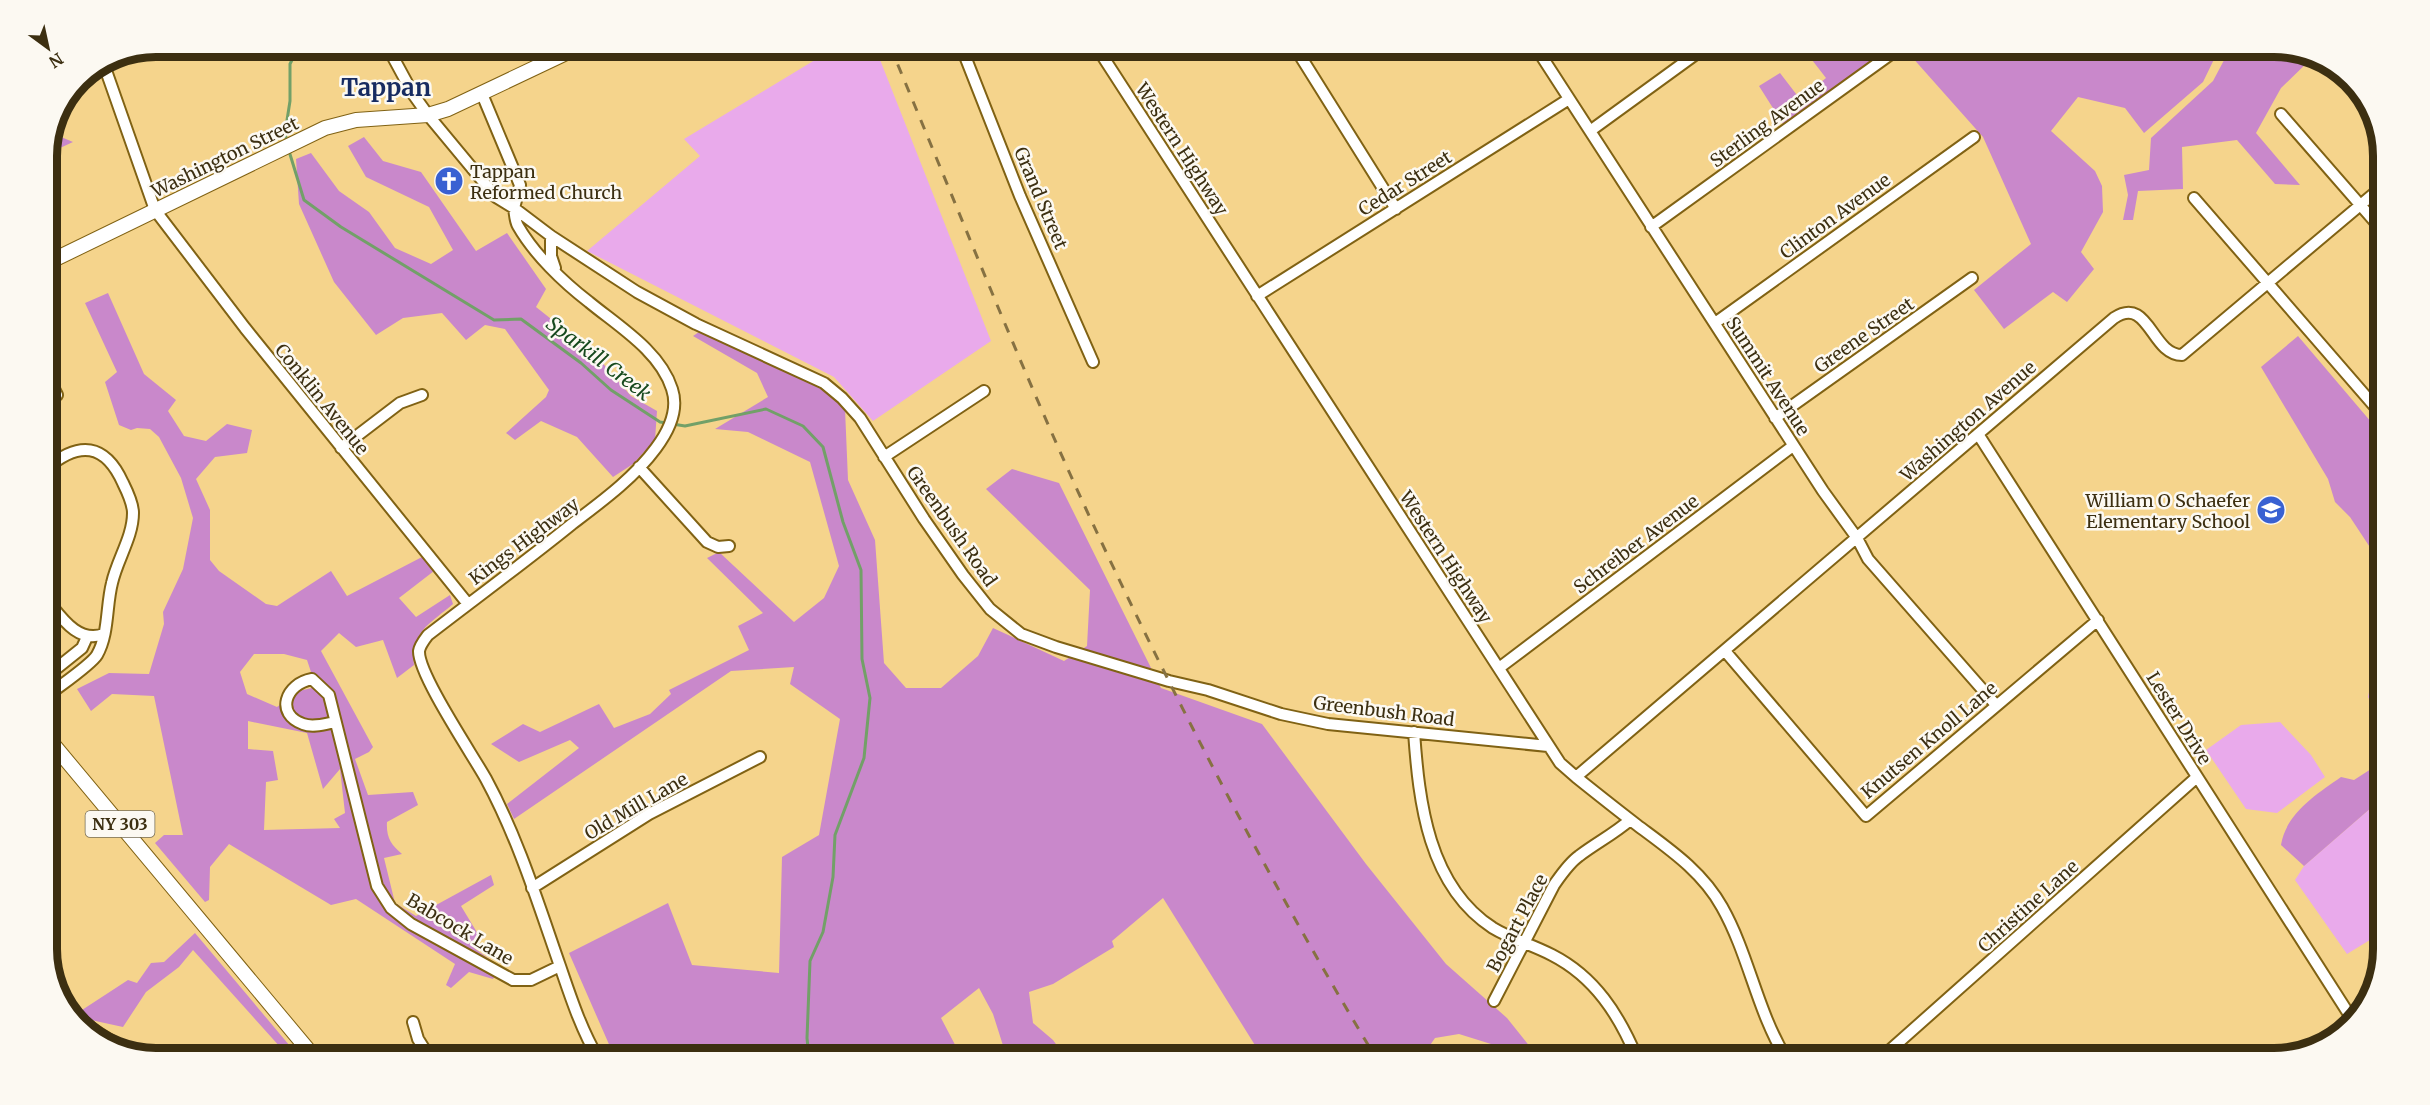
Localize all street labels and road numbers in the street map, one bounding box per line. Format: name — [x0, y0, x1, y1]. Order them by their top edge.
street label: Sterling Avenue — [1705, 74, 1829, 172]
street label: Western Highway — [1130, 78, 1234, 220]
street label: Washington Street — [147, 111, 302, 203]
street label: Grand Street — [1009, 143, 1073, 253]
street label: Cedar Street — [1354, 145, 1456, 221]
street label: Clinton Avenue — [1775, 168, 1895, 264]
street label: Greene Street — [1810, 292, 1918, 378]
street label: Summit Avenue — [1721, 312, 1815, 440]
street label: Conklin Avenue — [270, 339, 374, 459]
street label: Washington Avenue — [1895, 356, 2041, 487]
street label: Greenbush Road — [902, 461, 1002, 591]
street label: Western Highway — [1394, 486, 1498, 628]
street label: Schreiber Avenue — [1569, 490, 1703, 598]
street label: Kings Highway — [465, 492, 584, 590]
street label: Lester Drive — [2141, 667, 2217, 769]
street label: Knutsen Knoll Lane — [1856, 676, 2002, 804]
street label: Greenbush Road — [1312, 691, 1456, 731]
street label: Old Mill Lane — [580, 767, 692, 845]
road number: NY 303 — [86, 811, 154, 837]
street label: Christine Lane — [1973, 855, 2083, 957]
street label: Bogart Place — [1481, 870, 1553, 976]
street label: Babcock Lane — [402, 888, 518, 970]

